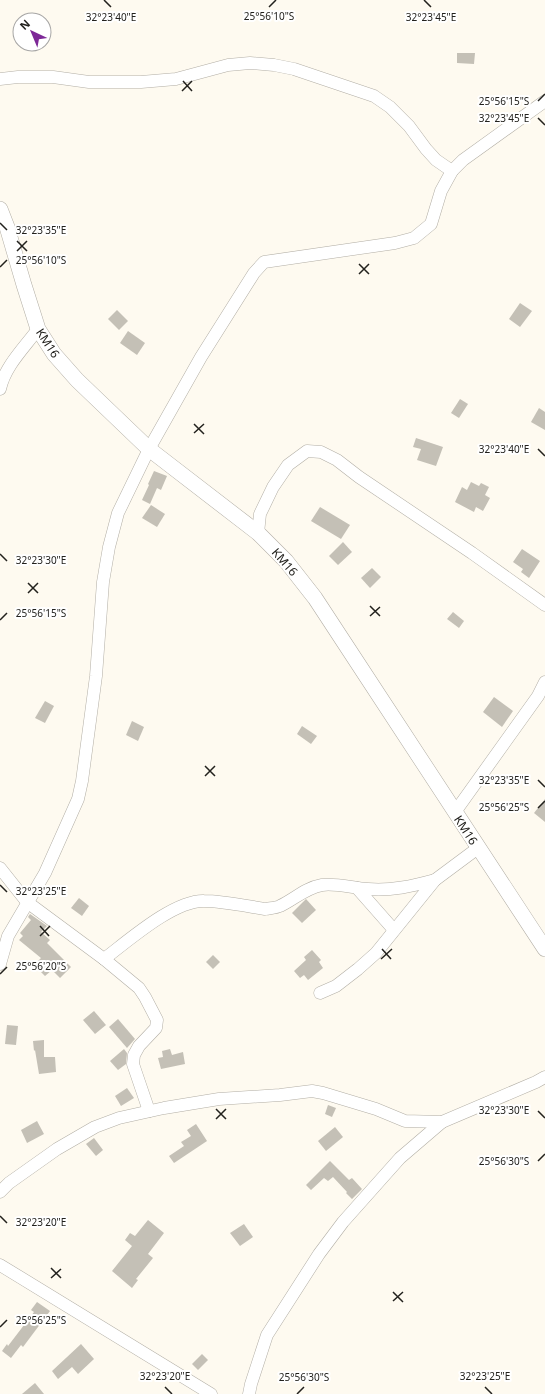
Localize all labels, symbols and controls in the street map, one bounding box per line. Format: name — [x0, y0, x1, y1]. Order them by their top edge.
text: 25°56'10"S — [244, 9, 295, 23]
text: 32°23'40"E — [86, 10, 136, 24]
text: 32°23'45"E — [406, 10, 456, 24]
north arrow — [12, 12, 52, 52]
text: N — [16, 16, 33, 33]
text: 25°56'15"S — [479, 94, 530, 108]
text: 32°23'45"E — [479, 111, 529, 125]
text: 32°23'35"E — [16, 223, 66, 237]
text: 25°56'10"S — [16, 253, 67, 267]
street label: KM16 — [32, 325, 64, 361]
text: 32°23'40"E — [479, 442, 529, 456]
street label: KM16 — [268, 544, 302, 580]
text: 32°23'30"E — [16, 553, 66, 567]
text: 25°56'15"S — [16, 606, 67, 620]
text: 32°23'35"E — [479, 773, 529, 787]
text: 25°56'25"S — [479, 800, 530, 814]
street label: KM16 — [450, 812, 482, 848]
text: 32°23'25"E — [16, 884, 66, 898]
text: 25°56'20"S — [16, 959, 67, 973]
text: 32°23'30"E — [479, 1103, 529, 1117]
text: 25°56'30"S — [479, 1154, 530, 1168]
text: 32°23'20"E — [16, 1215, 66, 1229]
text: 25°56'25"S — [16, 1313, 67, 1327]
text: 32°23'20"E — [140, 1369, 190, 1383]
text: 32°23'25"E — [460, 1369, 510, 1383]
text: 25°56'30"S — [279, 1370, 330, 1384]

